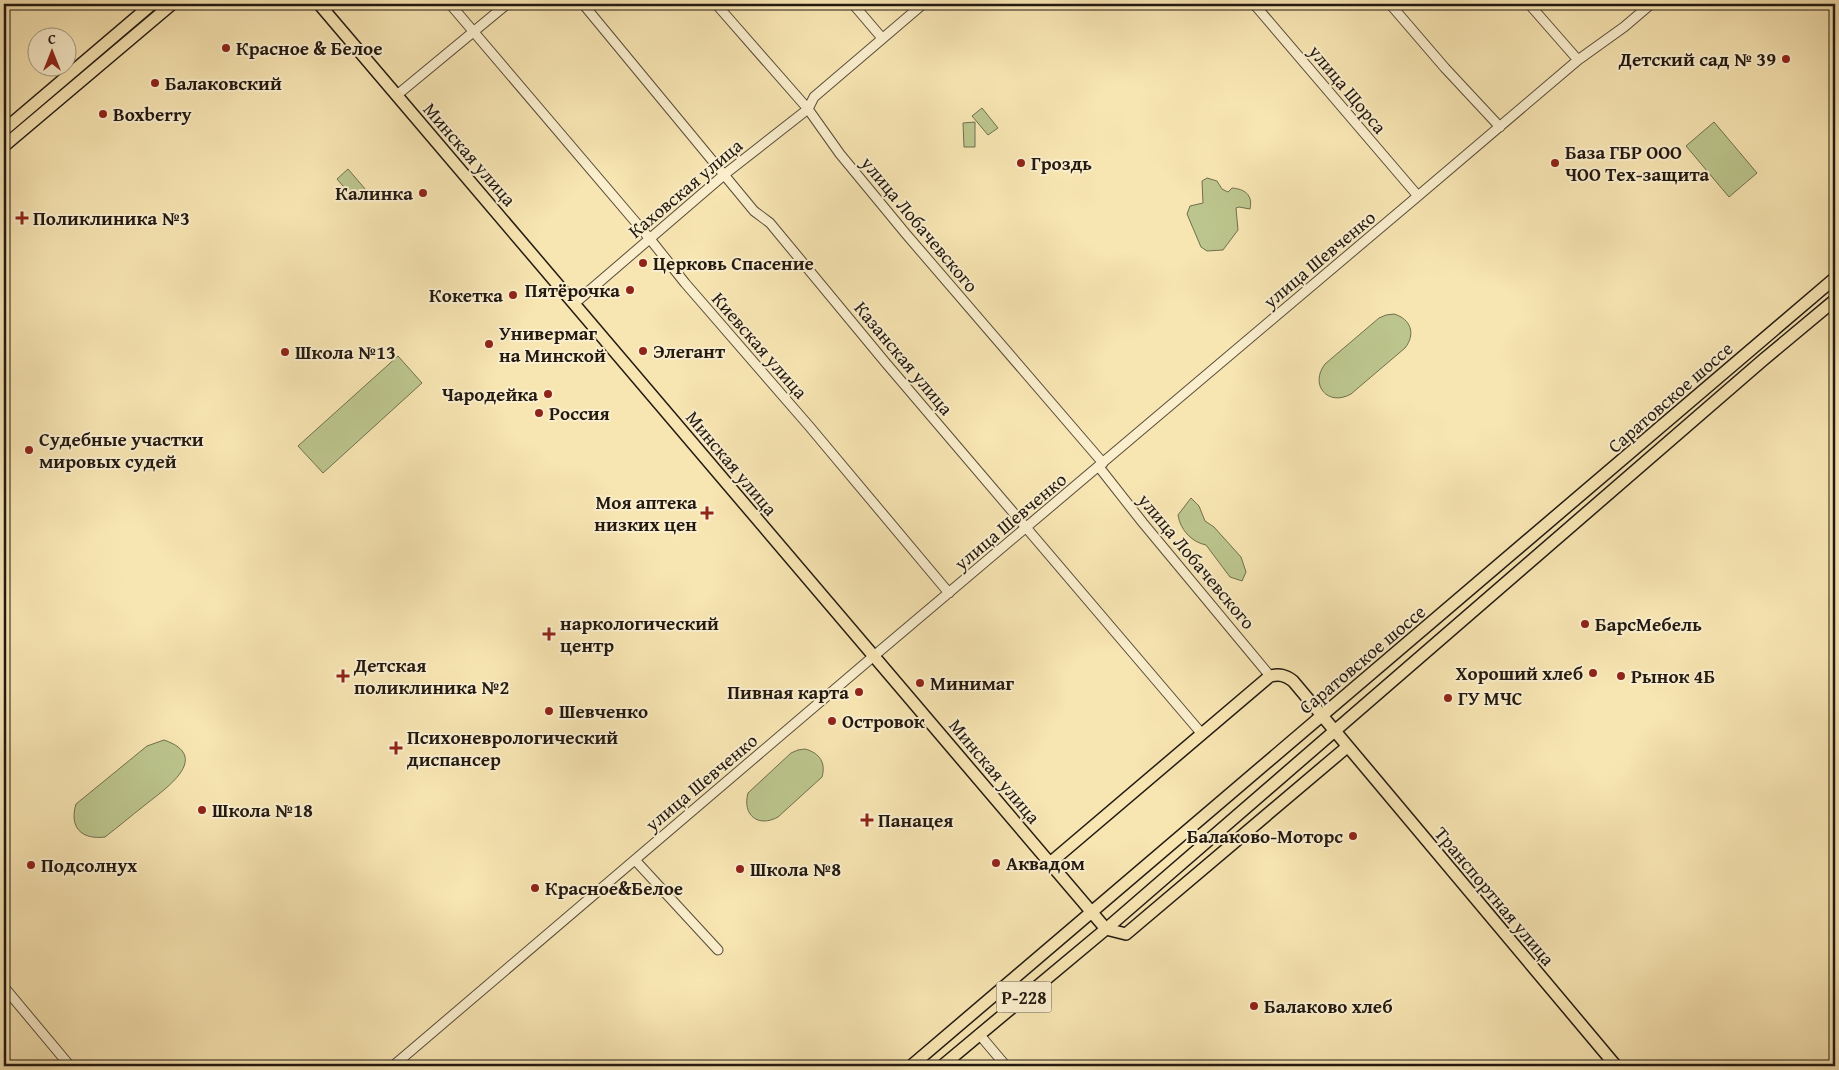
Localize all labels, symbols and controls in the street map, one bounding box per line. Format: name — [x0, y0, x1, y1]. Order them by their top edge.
north arrow — [28, 28, 78, 78]
text: С — [48, 29, 56, 49]
place label: Красное & Белое — [236, 34, 382, 62]
street label: улица Щорса — [1302, 38, 1394, 140]
marker: Красное & Белое — [220, 42, 232, 54]
place label: Детский сад № 39 — [1618, 45, 1776, 73]
marker: Детский сад № 39 — [1780, 53, 1792, 65]
place label: Балаковский — [165, 69, 282, 97]
marker: Балаковский — [149, 77, 161, 89]
street label: Минская улица — [417, 96, 523, 212]
place label: Boxberry — [113, 100, 192, 128]
marker: Boxberry — [97, 108, 109, 120]
street label: Каховская улица — [622, 132, 748, 244]
place label: База ГБР ООО ЧОО Тех-защита — [1565, 138, 1710, 188]
street label: улица Лобачевского — [854, 149, 985, 298]
place label: Гроздь — [1031, 149, 1092, 177]
marker: Гроздь — [1015, 157, 1027, 169]
marker: База ГБР ООО ЧОО Тех-защита — [1549, 157, 1561, 169]
place label: Калинка — [335, 179, 413, 207]
marker: Калинка — [417, 187, 429, 199]
place label: Поликлиника №3 — [33, 204, 190, 232]
street label: улица Шевченко — [1256, 204, 1381, 315]
marker: Поликлиника №3 — [15, 211, 29, 225]
place label: Церковь Спасение — [653, 249, 814, 277]
marker: Церковь Спасение — [637, 257, 649, 269]
place label: Пятёрочка — [525, 276, 620, 304]
place label: Кокетка — [429, 281, 503, 309]
marker: Пятёрочка — [624, 284, 636, 296]
street label: Киевская улица — [706, 285, 814, 405]
marker: Кокетка — [507, 289, 519, 301]
street label: Казанская улица — [848, 295, 960, 421]
place label: Универмаг на Минской — [499, 319, 606, 369]
street label: Саратовское шоссе — [1601, 335, 1739, 459]
place label: Элегант — [653, 337, 726, 365]
place label: Школа №13 — [295, 338, 396, 366]
marker: Универмаг на Минской — [483, 338, 495, 350]
marker: Элегант — [637, 345, 649, 357]
marker: Школа №13 — [279, 346, 291, 358]
place label: Чародейка — [442, 380, 538, 408]
marker: Чародейка — [542, 388, 554, 400]
place label: Россия — [549, 399, 610, 427]
street label: Минская улица — [680, 404, 784, 522]
marker: Россия — [533, 407, 545, 419]
place label: Судебные участки мировых судей — [39, 425, 204, 475]
marker: Судебные участки мировых судей — [23, 444, 35, 456]
street label: улица Шевченко — [947, 466, 1072, 577]
street label: улица Лобачевского — [1131, 486, 1262, 635]
place label: Моя аптека низких цен — [594, 488, 697, 538]
marker: Моя аптека низких цен — [701, 507, 713, 519]
street label: Саратовское шоссе — [1293, 598, 1432, 720]
place label: наркологический центр — [560, 609, 719, 659]
place label: БарсМебель — [1595, 610, 1702, 638]
marker: БарсМебель — [1579, 618, 1591, 630]
marker: наркологический центр — [542, 627, 556, 641]
place label: Детская поликлиника №2 — [353, 651, 509, 701]
place label: Хороший хлеб — [1456, 659, 1583, 687]
place label: Рынок 4Б — [1631, 662, 1715, 690]
marker: Хороший хлеб — [1587, 667, 1599, 679]
marker: Детская поликлиника №2 — [336, 669, 350, 683]
place label: Минимаг — [930, 669, 1015, 697]
marker: Рынок 4Б — [1615, 670, 1627, 682]
marker: Минимаг — [914, 677, 926, 689]
place label: Пивная карта — [727, 678, 849, 706]
place label: ГУ МЧС — [1458, 684, 1523, 712]
marker: Пивная карта — [853, 686, 865, 698]
marker: ГУ МЧС — [1442, 692, 1454, 704]
place label: Шевченко — [559, 697, 648, 725]
marker: Шевченко — [543, 705, 555, 717]
place label: Островок — [842, 707, 925, 735]
street label: Минская улица — [943, 712, 1047, 830]
marker: Островок — [826, 715, 838, 727]
place label: Психоневрологический диспансер — [407, 723, 618, 773]
street label: улица Шевченко — [638, 727, 763, 838]
marker: Психоневрологический диспансер — [389, 741, 403, 755]
place label: Школа №18 — [212, 796, 313, 824]
marker: Школа №18 — [196, 804, 208, 816]
place label: Панацея — [878, 806, 954, 834]
marker: Панацея — [860, 813, 874, 827]
street label: Транспортная улица — [1428, 820, 1562, 972]
place label: Балаково-Моторс — [1187, 822, 1343, 850]
marker: Балаково-Моторс — [1347, 830, 1359, 842]
place label: Аквадом — [1006, 849, 1085, 877]
place label: Подсолнух — [41, 851, 137, 879]
place label: Школа №8 — [750, 855, 841, 883]
marker: Аквадом — [990, 857, 1002, 869]
marker: Подсолнух — [25, 859, 37, 871]
marker: Школа №8 — [734, 863, 746, 875]
place label: Красное&Белое — [545, 874, 683, 902]
marker: Красное&Белое — [529, 882, 541, 894]
road number: Р-228 — [996, 982, 1052, 1012]
place label: Балаково хлеб — [1264, 992, 1392, 1020]
marker: Балаково хлеб — [1248, 1000, 1260, 1012]

